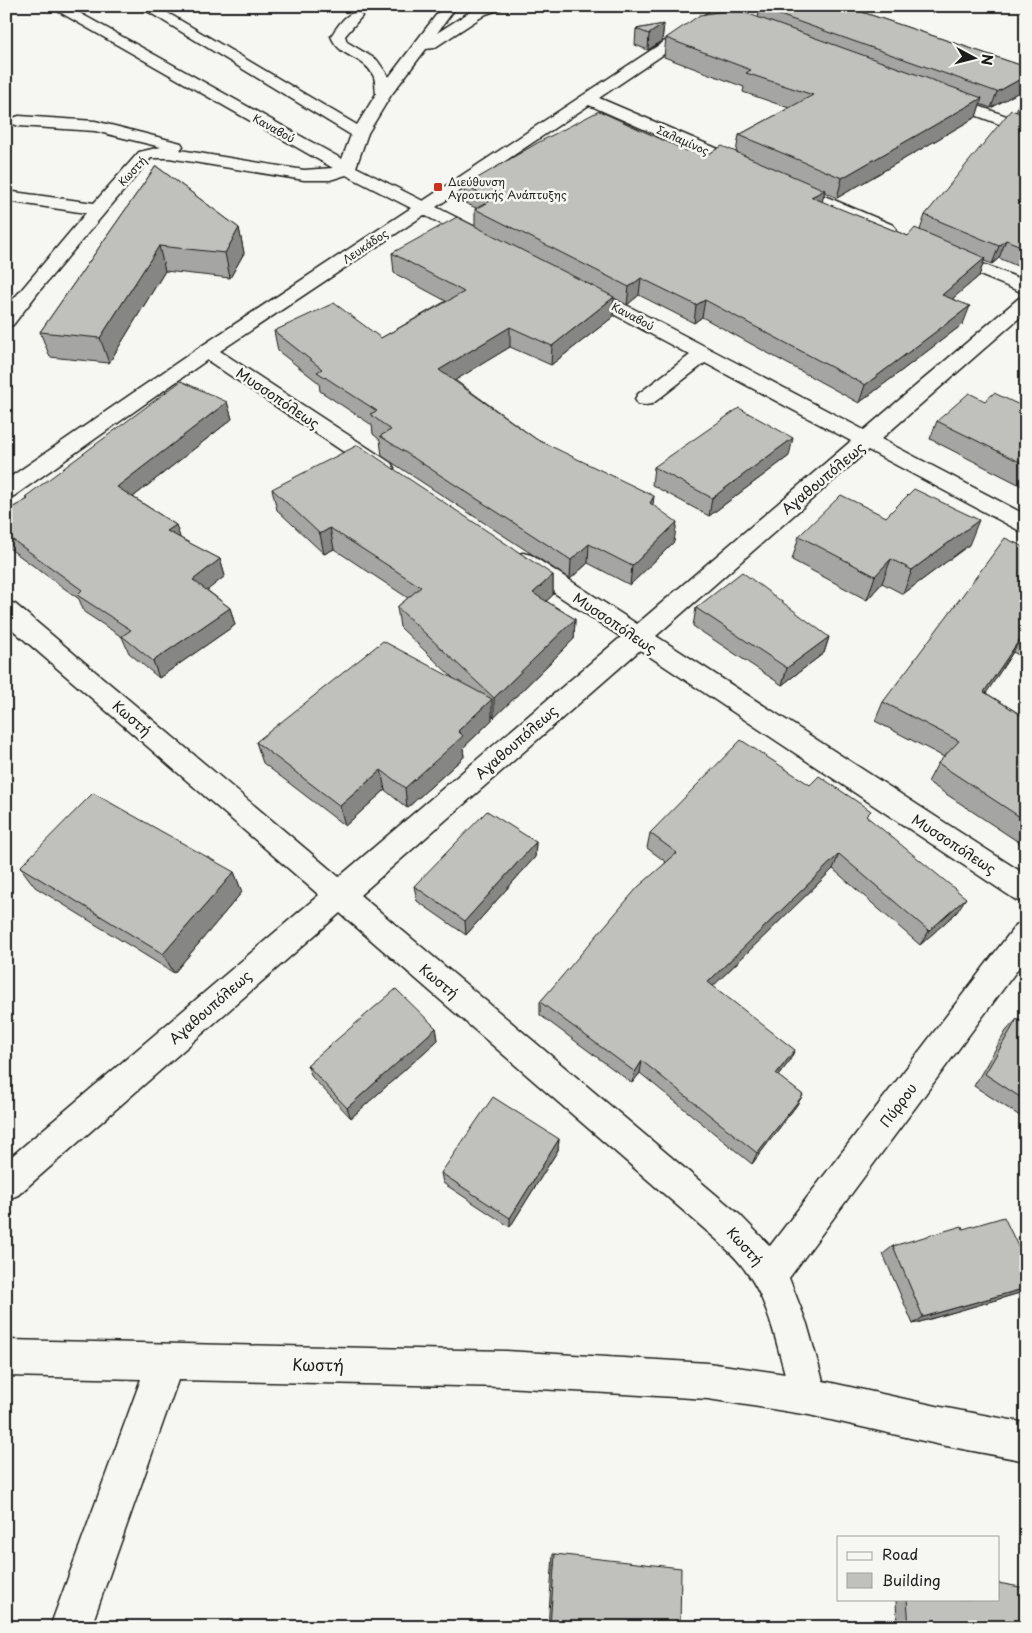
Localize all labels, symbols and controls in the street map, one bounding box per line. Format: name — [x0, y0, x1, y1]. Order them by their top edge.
north arrow — [950, 32, 1000, 82]
text: N — [976, 53, 998, 66]
street label: Καναβού — [250, 109, 298, 147]
street label: Σαλαμίνος — [654, 121, 712, 159]
street label: Κωστή — [114, 152, 150, 190]
place label: Διεύθυνση Αγροτικής Ανάπτυξης — [448, 173, 567, 203]
marker: Διεύθυνση Αγροτικής Ανάπτυξης — [432, 181, 444, 193]
street label: Λευκάδος — [339, 224, 391, 267]
street label: Καναβού — [609, 298, 657, 334]
street label: Μυσσοπόλεως — [232, 362, 324, 434]
street label: Αγαθουπόλεως — [777, 437, 869, 519]
street label: Μυσσοπόλεως — [569, 587, 661, 659]
street label: Κωστή — [108, 695, 156, 741]
street label: Αγαθουπόλεως — [470, 700, 562, 784]
street label: Μυσσοπόλεως — [908, 809, 1000, 879]
street label: Κωστή — [415, 958, 463, 1004]
street label: Αγαθουπόλεως — [164, 965, 256, 1049]
street label: Πύρρου — [874, 1079, 922, 1131]
street label: Κωστή — [722, 1222, 768, 1270]
street label: Κωστή — [292, 1352, 344, 1376]
legend — [837, 1536, 1000, 1600]
text: Road — [882, 1542, 918, 1565]
text: Building — [882, 1568, 941, 1591]

